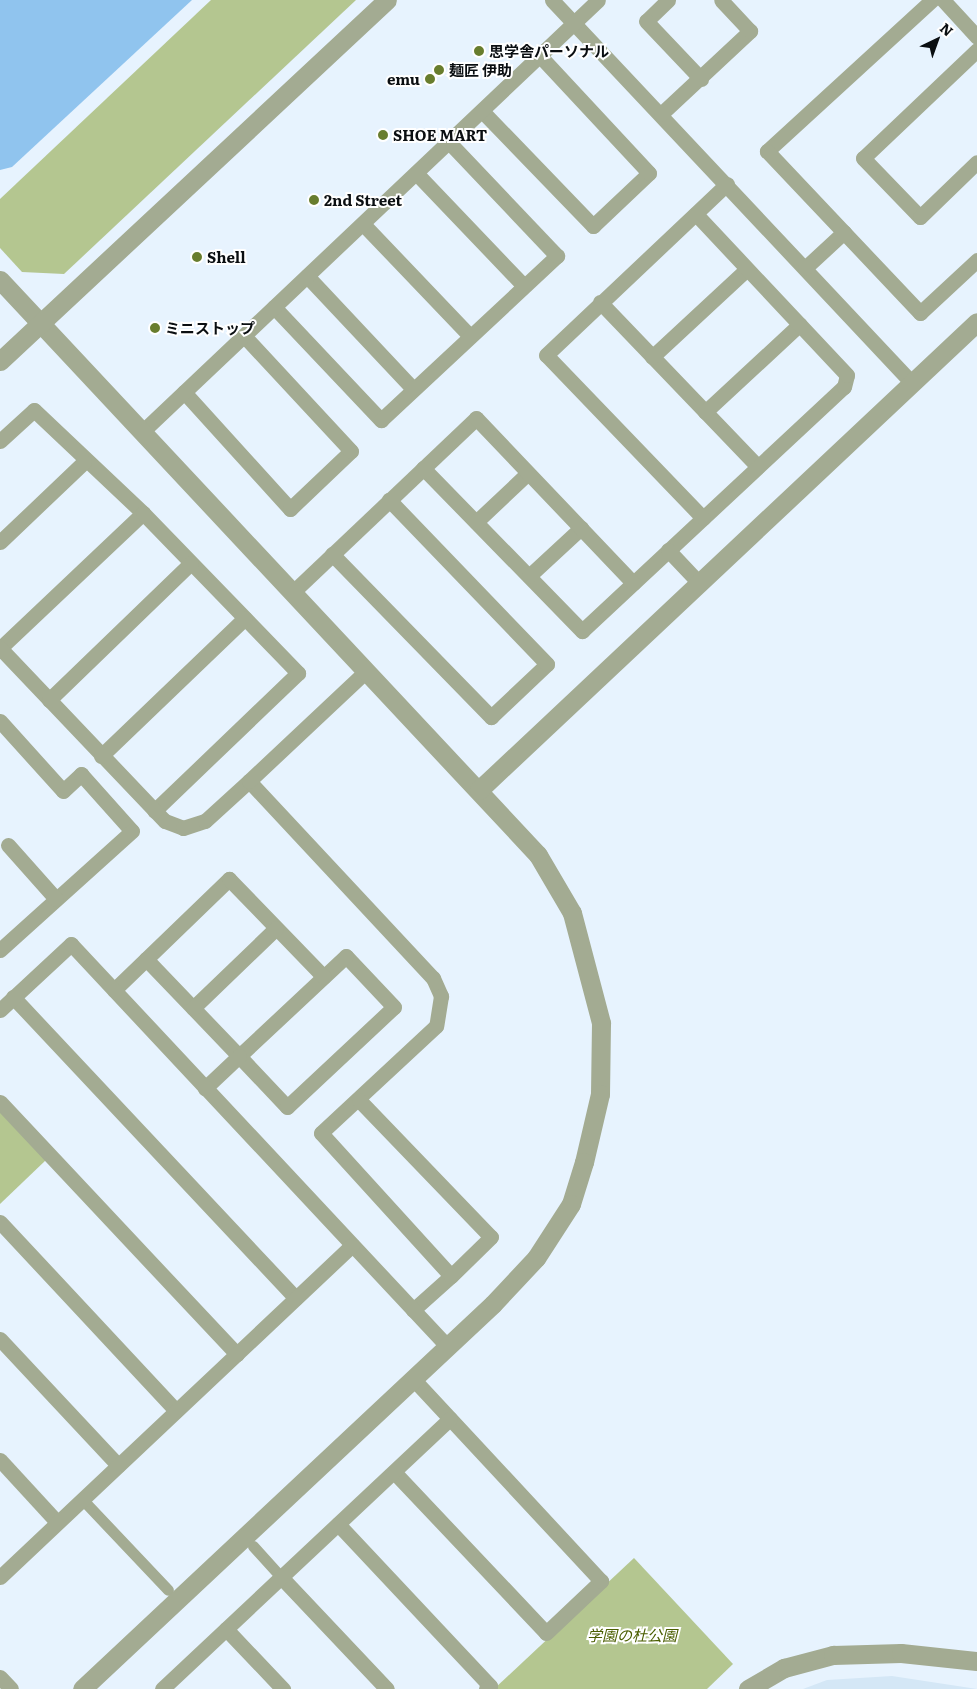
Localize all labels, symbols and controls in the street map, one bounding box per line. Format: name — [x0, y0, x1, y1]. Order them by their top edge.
north arrow — [912, 15, 962, 65]
text: N — [936, 17, 958, 40]
place label: 思学舎パーソナル — [489, 42, 609, 60]
marker: 思学舎パーソナル — [473, 45, 485, 57]
place label: 麺匠 伊助 — [449, 61, 512, 79]
marker: 麺匠 伊助 — [433, 64, 445, 76]
place label: emu — [387, 70, 420, 88]
marker: emu — [424, 73, 436, 85]
place label: SHOE MART — [393, 126, 487, 144]
marker: SHOE MART — [377, 129, 389, 141]
place label: 2nd Street — [324, 191, 402, 209]
marker: 2nd Street — [308, 194, 320, 206]
place label: Shell — [207, 248, 246, 266]
marker: Shell — [191, 251, 203, 263]
place label: ミニストップ — [165, 319, 255, 337]
marker: ミニストップ — [149, 322, 161, 334]
park label: 学園の杜公園 — [587, 1626, 677, 1644]

